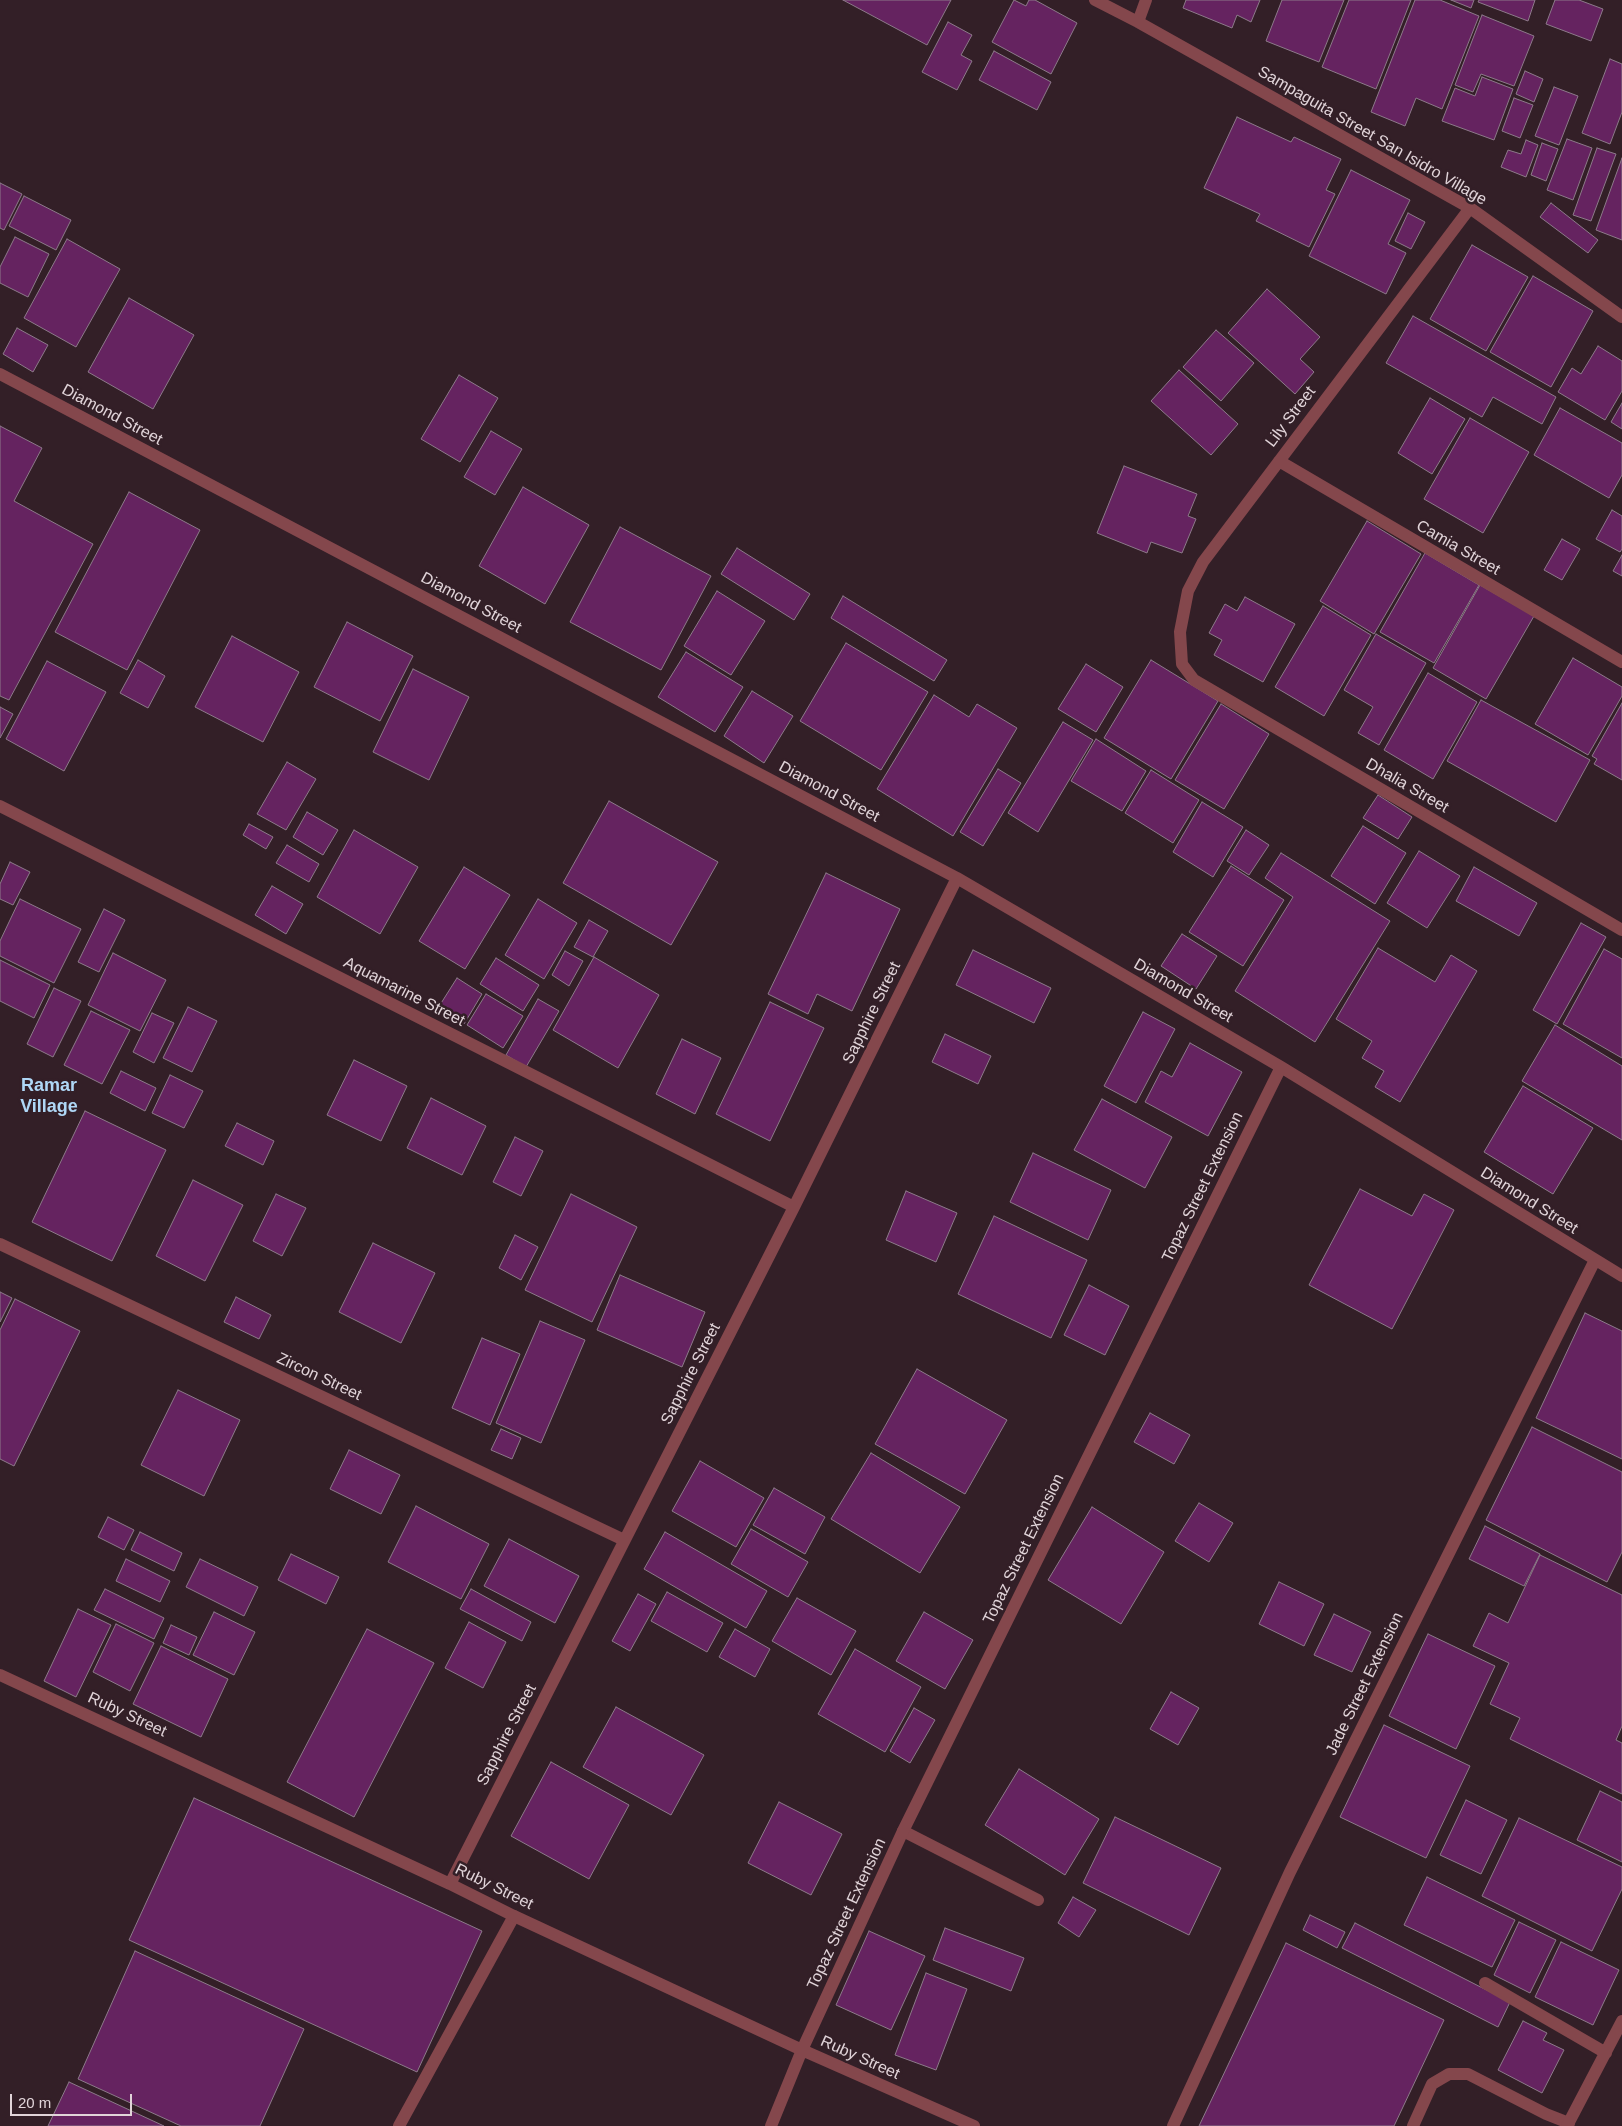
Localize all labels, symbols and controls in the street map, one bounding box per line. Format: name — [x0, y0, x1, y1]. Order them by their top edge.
street label: Sampaguita Street San Isidro Village — [1254, 62, 1490, 210]
street label: Diamond Street — [58, 380, 166, 450]
street label: Lily Street — [1262, 383, 1320, 451]
street label: Camia Street — [1413, 516, 1503, 580]
street label: Diamond Street — [417, 568, 525, 638]
street label: Dhalia Street — [1362, 755, 1452, 817]
street label: Diamond Street — [775, 757, 883, 827]
street label: Aquamarine Street — [340, 953, 468, 1031]
street label: Diamond Street — [1130, 955, 1236, 1027]
street label: Sapphire Street — [839, 959, 905, 1067]
district label: Ramar Village — [20, 1075, 78, 1118]
street label: Topaz Street Extension — [1158, 1109, 1248, 1265]
street label: Diamond Street — [1477, 1163, 1581, 1239]
street label: Sapphire Street — [657, 1320, 725, 1428]
street label: Zircon Street — [273, 1349, 365, 1405]
street label: Topaz Street Extension — [979, 1471, 1069, 1627]
street label: Jade Street Extension — [1322, 1609, 1408, 1759]
street label: Sapphire Street — [473, 1681, 541, 1789]
street label: Ruby Street — [85, 1688, 169, 1742]
street label: Topaz Street Extension — [804, 1835, 890, 1993]
street label: Ruby Street — [452, 1860, 536, 1914]
street label: Ruby Street — [818, 2032, 902, 2084]
scale bar — [12, 2084, 135, 2116]
text: 20 m — [18, 2094, 51, 2111]

